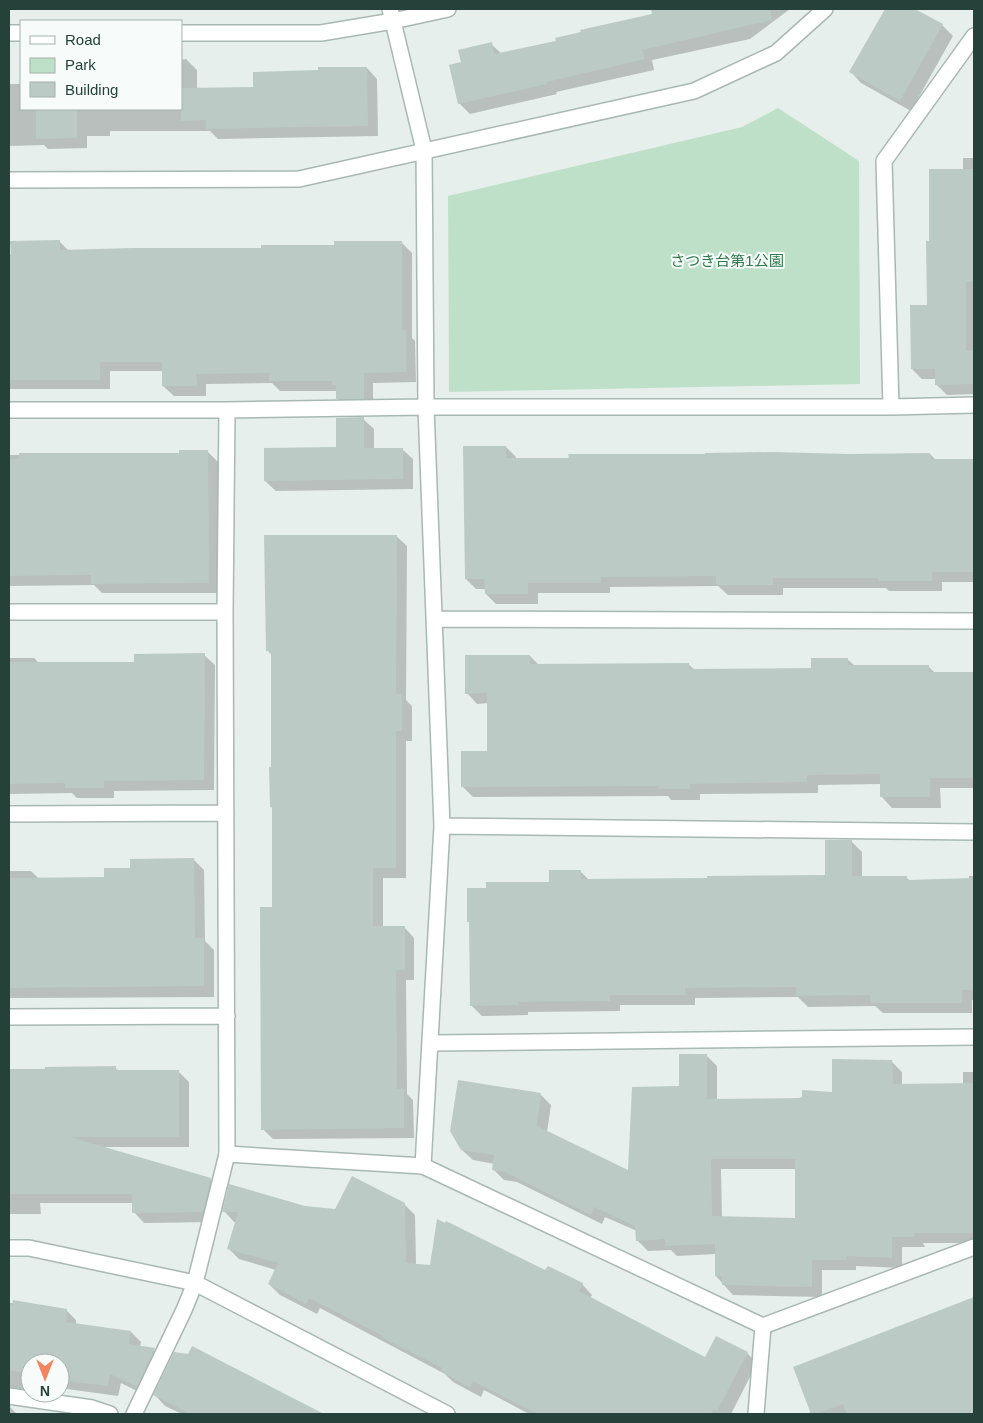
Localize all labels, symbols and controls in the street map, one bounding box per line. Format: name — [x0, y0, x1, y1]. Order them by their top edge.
legend — [20, 20, 182, 110]
text: Road — [65, 31, 101, 48]
text: Park — [65, 56, 96, 73]
text: Building — [65, 81, 118, 98]
park label: さつき台第1公園 — [670, 252, 784, 269]
north arrow — [20, 1353, 70, 1403]
text: N — [40, 1383, 50, 1399]

